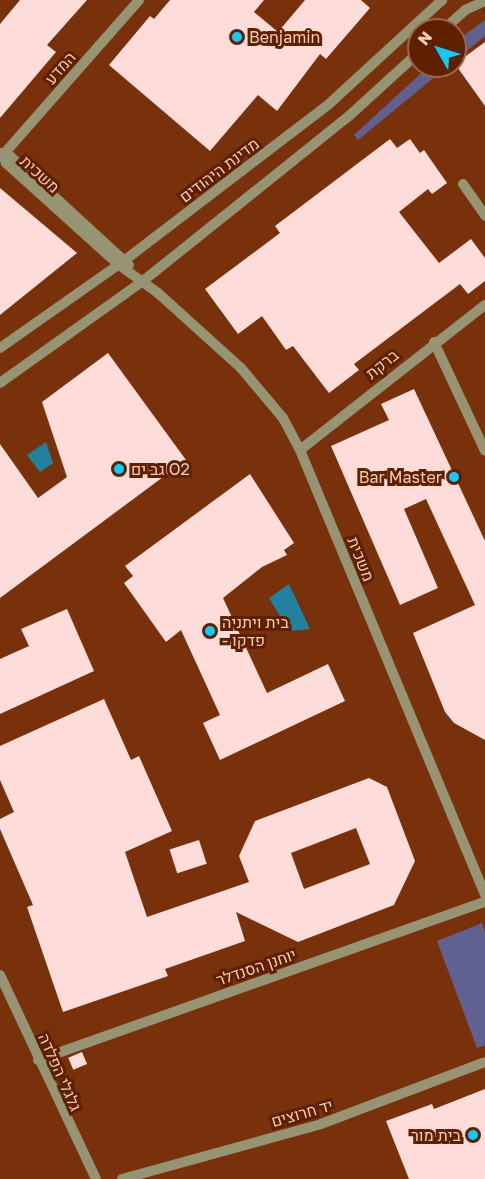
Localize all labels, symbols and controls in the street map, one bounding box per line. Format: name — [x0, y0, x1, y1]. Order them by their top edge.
north arrow — [407, 18, 467, 78]
place label: Benjamin — [249, 27, 320, 47]
text: N — [413, 27, 436, 49]
marker: Benjamin — [230, 30, 244, 44]
street label: המדע — [41, 48, 79, 88]
street label: מדינת היהודים — [175, 134, 263, 206]
street label: משכית — [16, 151, 64, 197]
street label: ברקת — [362, 345, 402, 383]
place label: גב ים O2 — [131, 459, 190, 479]
marker: גב ים O2 — [112, 462, 126, 476]
place label: Bar Master — [359, 467, 442, 487]
marker: Bar Master — [447, 470, 461, 484]
street label: משכית — [343, 534, 379, 584]
place label: בית ויתניה - פדקו — [222, 612, 289, 650]
marker: בית ויתניה - פדקו — [203, 624, 217, 638]
street label: יוחנן הסנדלר — [213, 944, 299, 990]
street label: גלגלי הפלדה — [34, 1030, 86, 1114]
street label: יד חרוצים — [269, 1095, 335, 1131]
place label: בית מור — [411, 1125, 461, 1145]
marker: בית מור — [466, 1128, 480, 1142]

